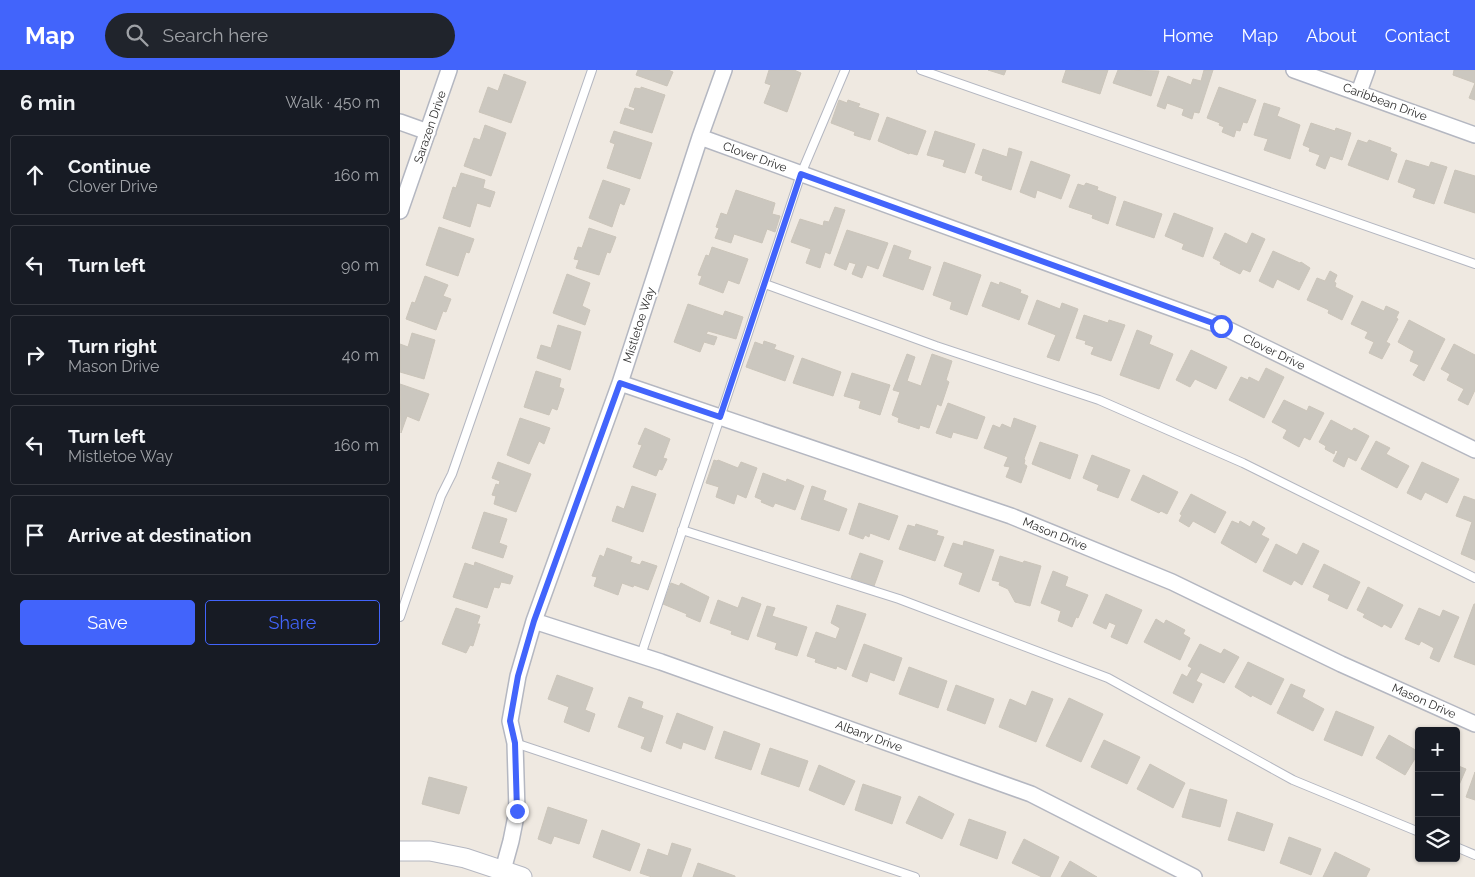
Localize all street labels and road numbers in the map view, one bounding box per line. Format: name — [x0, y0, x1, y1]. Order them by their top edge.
street label: Caribbean Drive — [1341, 80, 1429, 124]
street label: Sarazen Drive — [411, 89, 449, 165]
street label: Clover Drive — [721, 139, 789, 175]
street label: Mistletoe Way — [620, 285, 658, 365]
street label: Clover Drive — [1241, 331, 1307, 373]
street label: Mason Drive — [1021, 515, 1089, 553]
street label: Mason Drive — [1390, 681, 1458, 721]
street label: Albany Drive — [834, 717, 904, 755]

